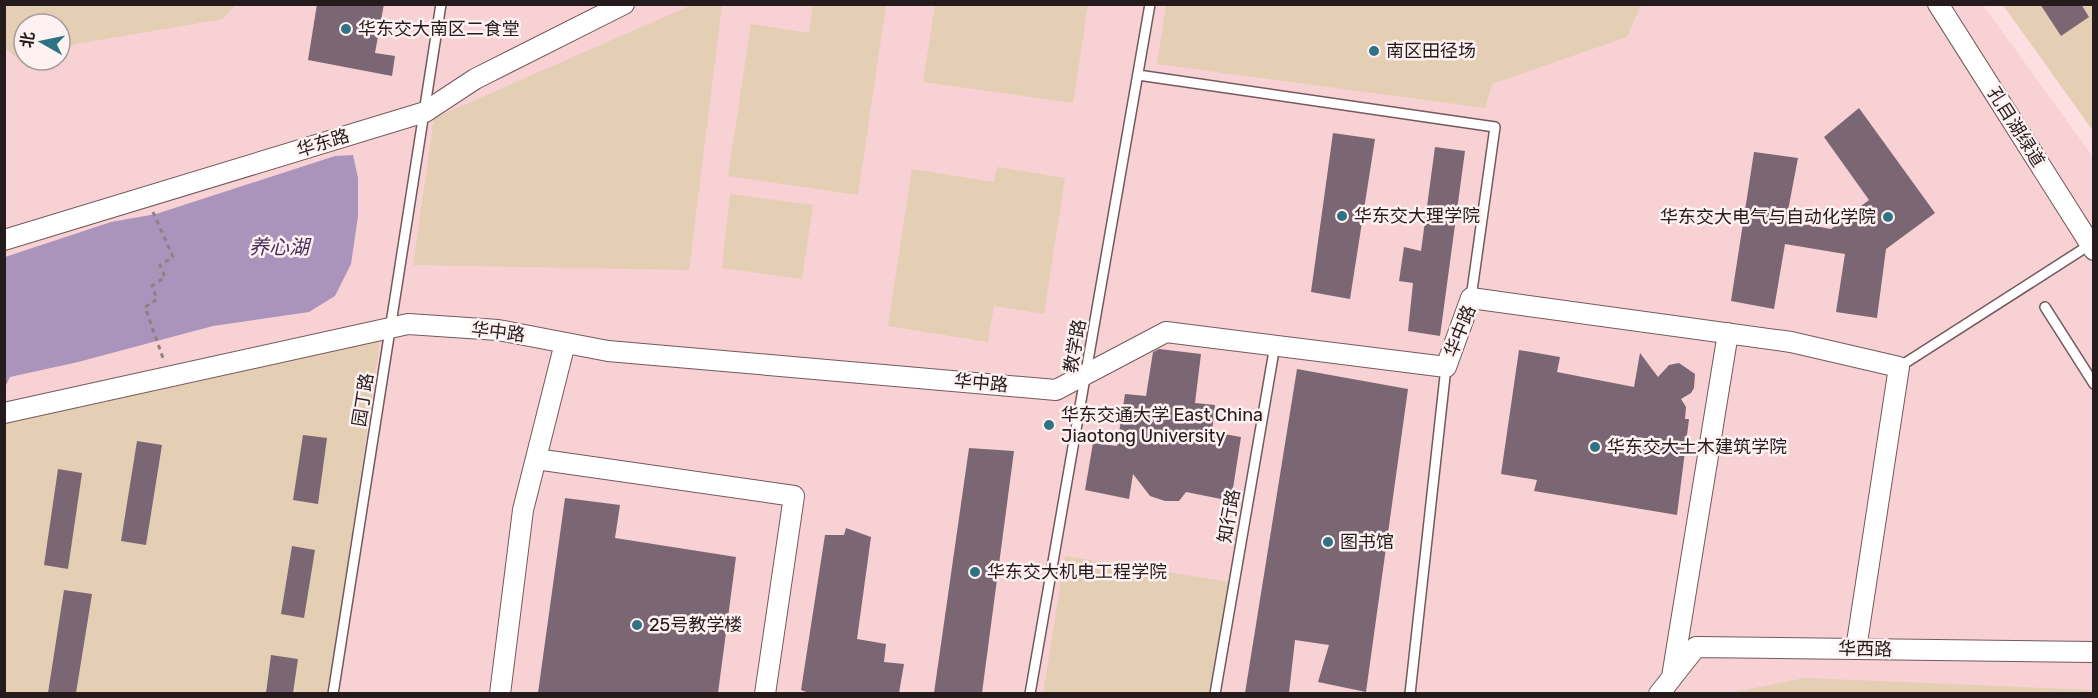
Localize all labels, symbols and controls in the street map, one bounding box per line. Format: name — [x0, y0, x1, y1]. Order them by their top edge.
north arrow — [12, 12, 72, 72]
place label: 华东交大南区二食堂 — [358, 18, 520, 40]
marker: 华东交大南区二食堂 — [339, 22, 353, 36]
text: 北 — [17, 30, 38, 49]
place label: 南区田径场 — [1386, 40, 1476, 62]
marker: 南区田径场 — [1367, 44, 1381, 58]
street label: 孔目湖绿道 — [1983, 83, 2049, 171]
street label: 华东路 — [294, 125, 352, 161]
place label: 华东交大理学院 — [1354, 205, 1480, 227]
place label: 华东交大电气与自动化学院 — [1660, 206, 1876, 228]
marker: 华东交大理学院 — [1335, 209, 1349, 223]
marker: 华东交大电气与自动化学院 — [1881, 210, 1895, 224]
water label: 养心湖 — [249, 235, 312, 259]
street label: 华中路 — [1440, 302, 1480, 360]
street label: 华中路 — [470, 318, 526, 346]
street label: 教学路 — [1059, 318, 1091, 374]
street label: 华中路 — [953, 370, 1009, 396]
street label: 园丁路 — [348, 372, 378, 428]
place label: 华东交通大学 East China Jiaotong University — [1061, 404, 1263, 447]
marker: 华东交通大学 East China Jiaotong University — [1042, 418, 1056, 432]
place label: 华东交大土木建筑学院 — [1607, 436, 1787, 458]
marker: 华东交大土木建筑学院 — [1588, 440, 1602, 454]
street label: 知行路 — [1213, 488, 1245, 544]
place label: 图书馆 — [1340, 531, 1394, 553]
marker: 图书馆 — [1321, 535, 1335, 549]
place label: 华东交大机电工程学院 — [987, 561, 1167, 583]
marker: 华东交大机电工程学院 — [968, 565, 982, 579]
place label: 25号教学楼 — [649, 614, 742, 636]
marker: 25号教学楼 — [630, 618, 644, 632]
street label: 华西路 — [1838, 638, 1892, 660]

